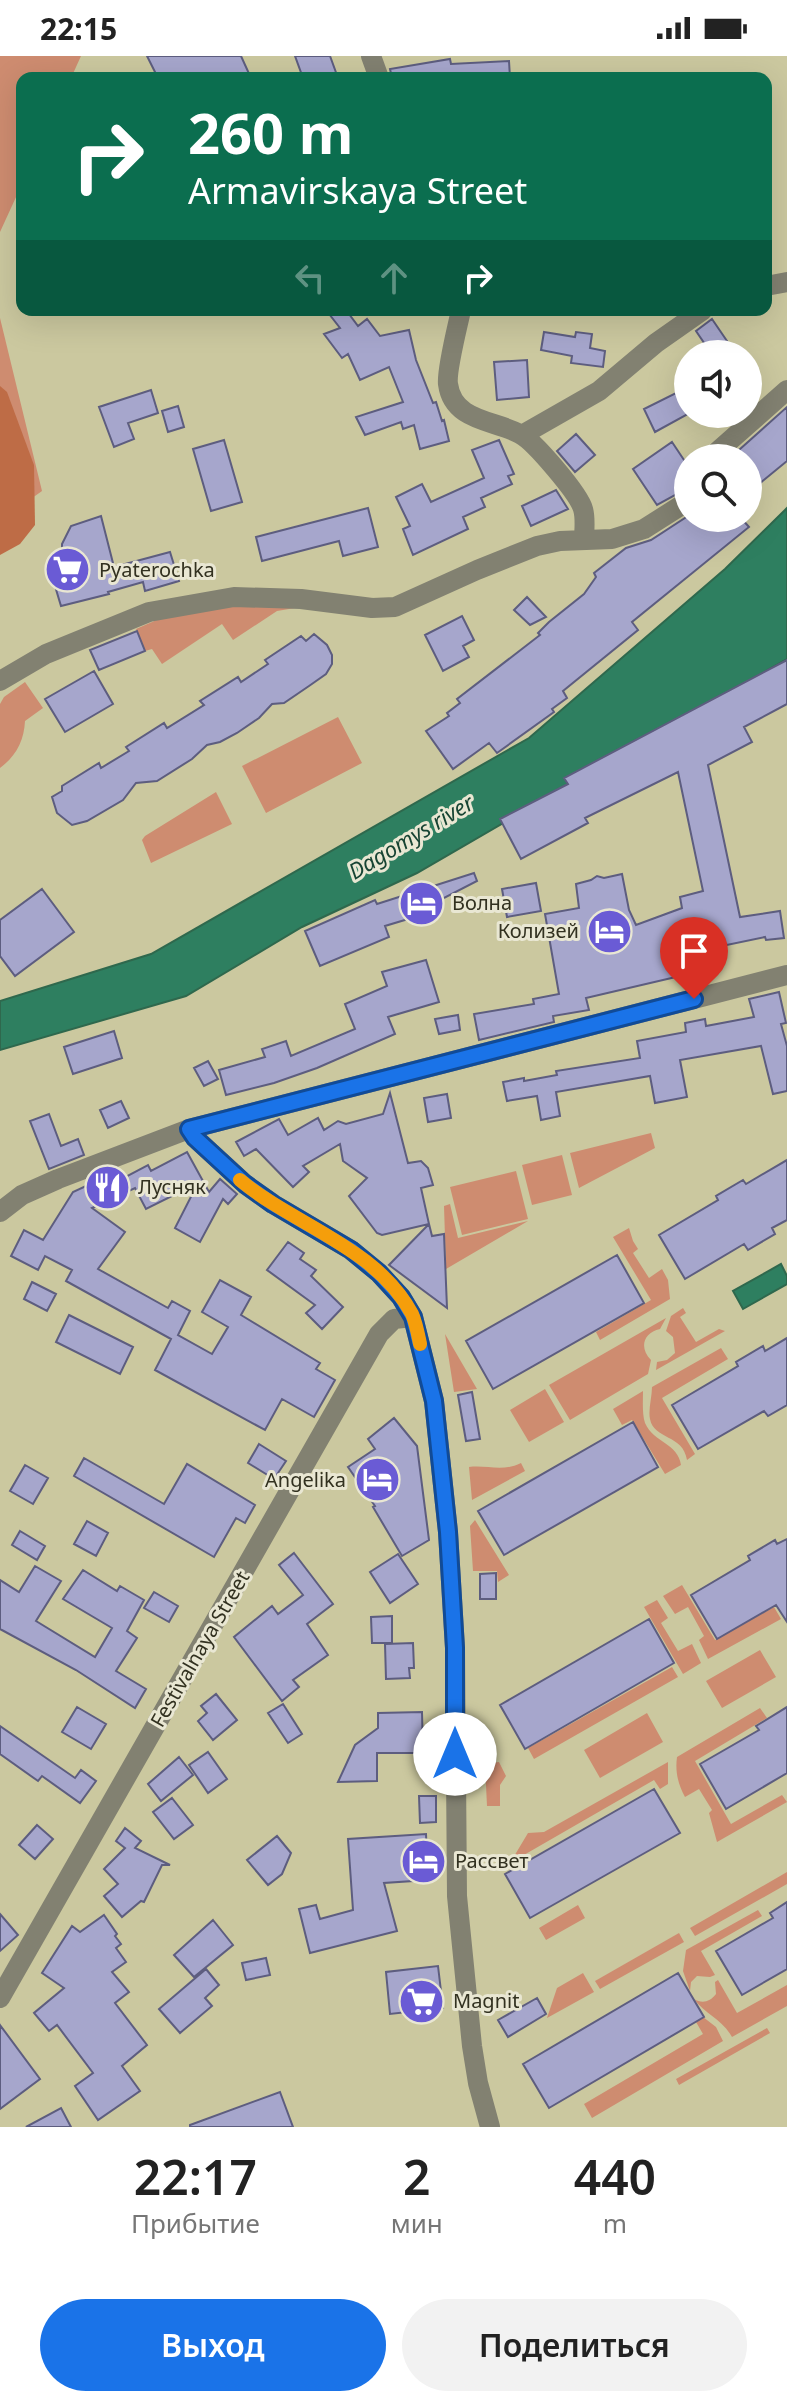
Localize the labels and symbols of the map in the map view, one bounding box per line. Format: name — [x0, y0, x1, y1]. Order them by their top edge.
supermarket icon: Pyaterochka — [44, 546, 92, 594]
place label: Pyaterochka — [99, 556, 215, 583]
water label: Dagomys river — [342, 786, 480, 885]
hotel icon: Волна — [397, 879, 445, 927]
place label: Волна — [452, 889, 512, 916]
hotel icon: Колизей — [586, 907, 634, 955]
place label: Колизей — [498, 917, 579, 944]
pin — [660, 917, 728, 999]
restaurant icon: Лусняк — [83, 1163, 131, 1211]
place label: Лусняк — [138, 1173, 206, 1200]
hotel icon: Angelika — [353, 1456, 401, 1504]
place label: Angelika — [265, 1466, 346, 1493]
street label: Festivalnaya Street — [144, 1566, 255, 1732]
position arrow — [413, 1712, 497, 1796]
hotel icon: Рассвет — [400, 1837, 448, 1885]
place label: Рассвет — [455, 1847, 529, 1874]
supermarket icon: Magnit — [398, 1977, 446, 2025]
place label: Magnit — [453, 1987, 519, 2014]

